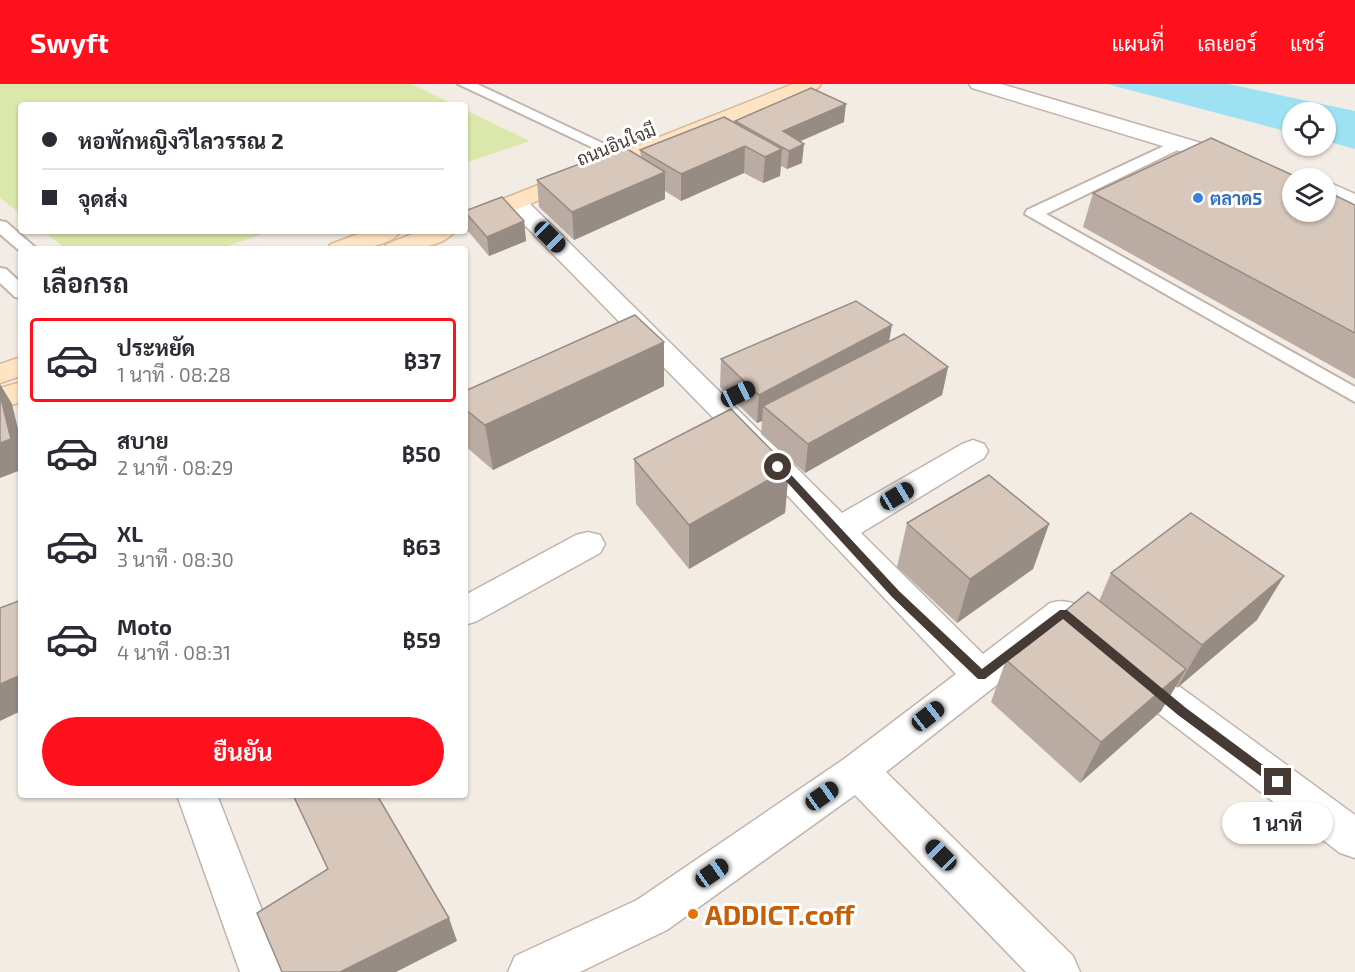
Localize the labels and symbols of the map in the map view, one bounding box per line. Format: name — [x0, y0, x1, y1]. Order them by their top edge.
street label: ถนนอินใจมี — [573, 117, 659, 170]
place label: ตลาด5 — [1210, 187, 1262, 209]
marker: ตลาด5 — [1191, 191, 1205, 205]
car — [531, 218, 569, 256]
car — [718, 378, 758, 410]
route start — [764, 453, 791, 480]
car — [877, 479, 917, 513]
car — [908, 698, 948, 734]
route end — [1264, 768, 1291, 795]
car — [802, 778, 842, 814]
callout: 1 นาที — [1222, 803, 1334, 845]
car — [922, 836, 960, 874]
car — [692, 855, 732, 891]
place label: ADDICT.coff — [705, 898, 856, 930]
marker: ADDICT.coff — [686, 907, 700, 921]

